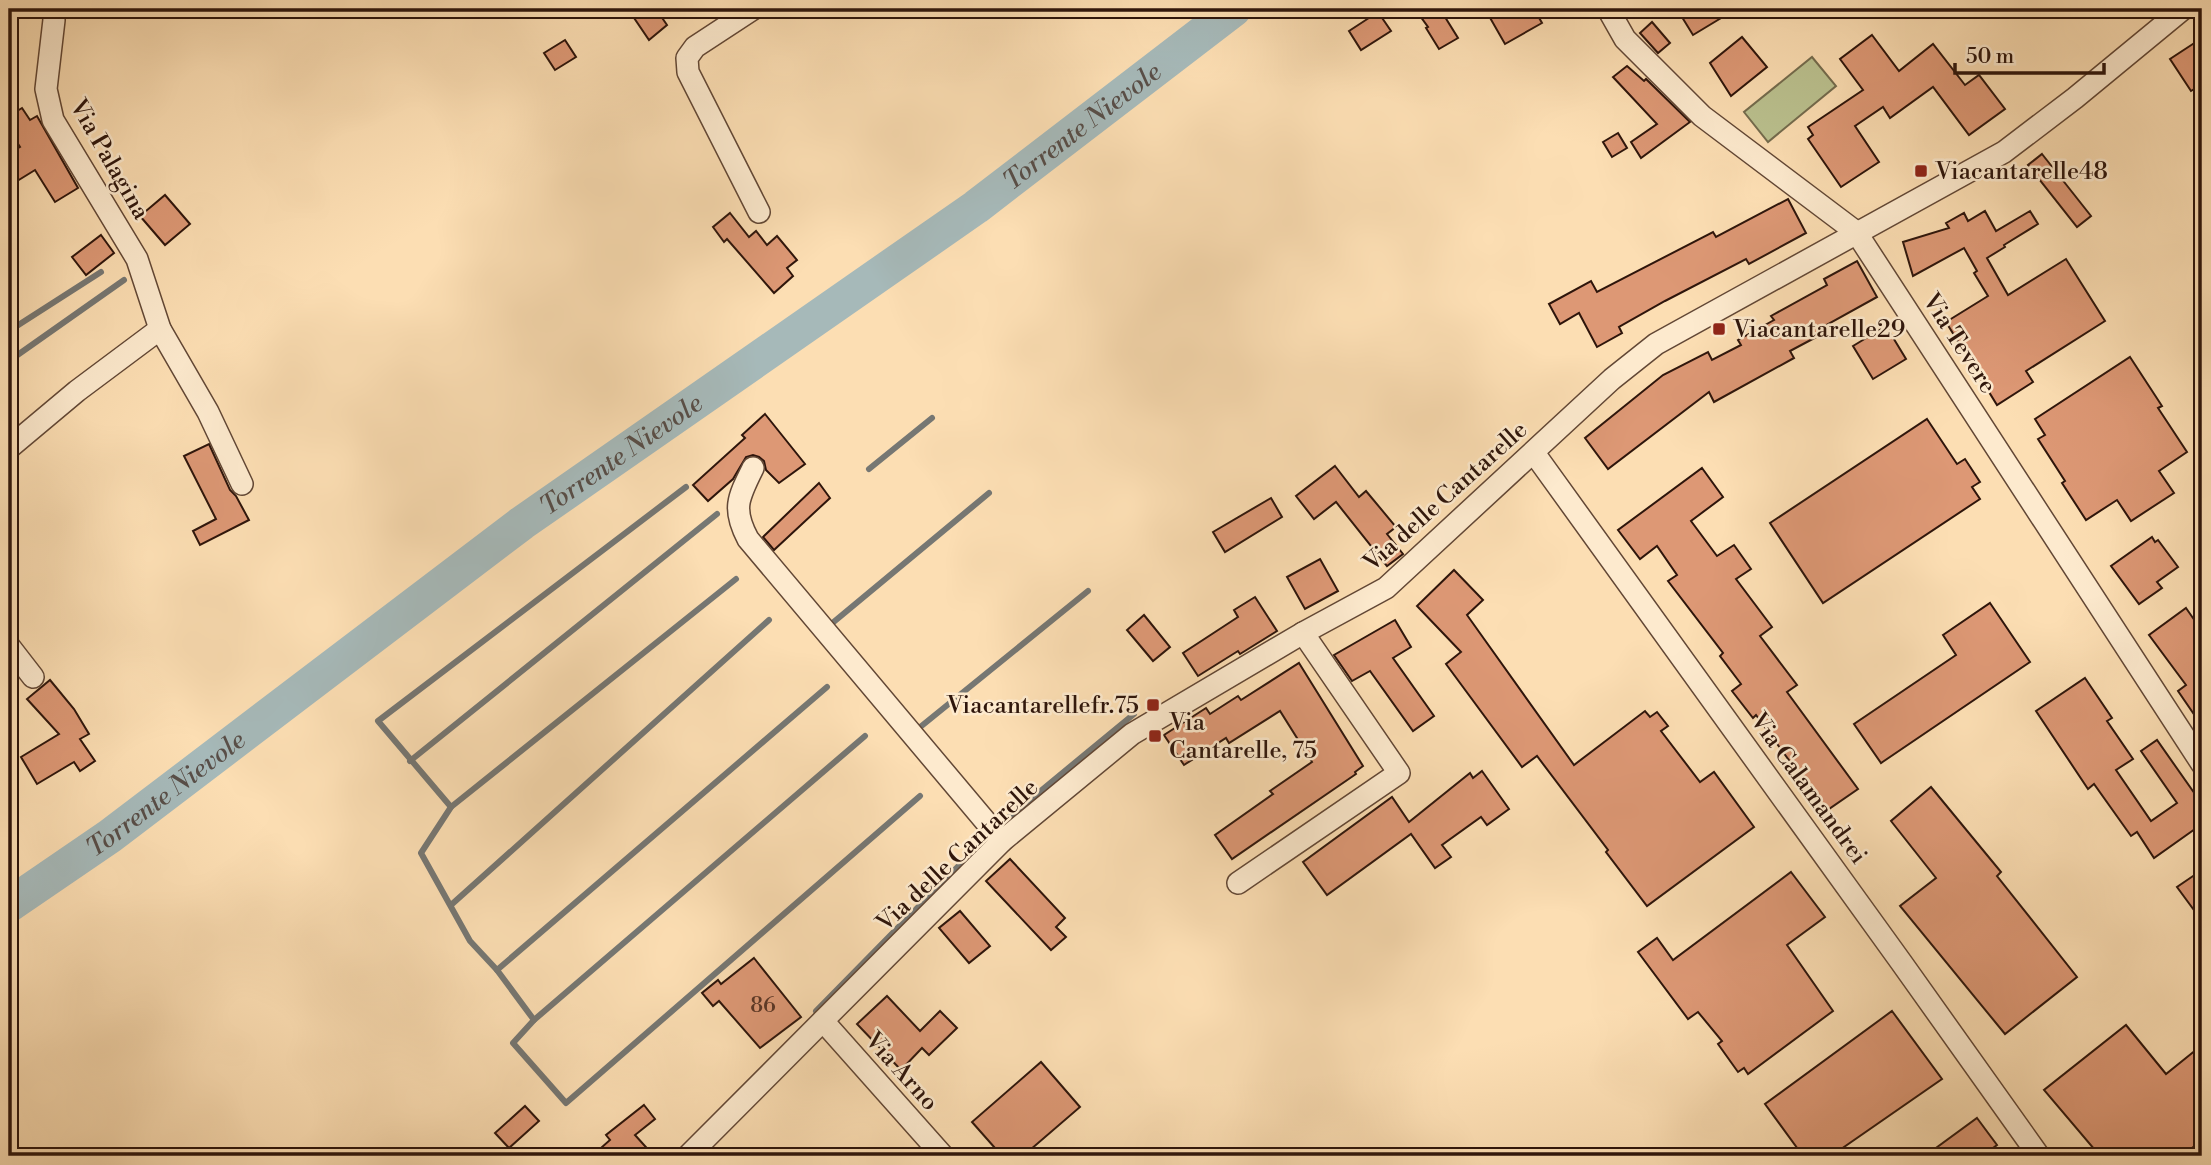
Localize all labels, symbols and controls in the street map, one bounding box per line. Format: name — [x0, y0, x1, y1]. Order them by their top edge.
scale bar — [1955, 32, 2104, 76]
text: 50 m — [1966, 44, 2014, 70]
water label: Torrente Nievole — [997, 56, 1168, 198]
street label: Via Palagina — [62, 93, 156, 226]
place label: Viacantarelle48 — [1934, 157, 2108, 187]
marker: Viacantarelle48 — [1913, 163, 1929, 179]
street label: Via Tevere — [1915, 287, 2003, 399]
place label: Viacantarelle29 — [1732, 315, 1905, 345]
marker: Viacantarelle29 — [1711, 321, 1727, 337]
water label: Torrente Nievole — [534, 387, 709, 523]
street label: Via delle Cantarelle — [1357, 415, 1534, 579]
place label: Viacantarellefr.75 — [946, 691, 1139, 721]
marker: Viacantarellefr.75 — [1145, 697, 1161, 713]
street label: Via Calamandrei — [1743, 706, 1873, 870]
place label: Via Cantarelle, 75 — [1168, 708, 1317, 766]
water label: Torrente Nievole — [80, 724, 252, 865]
marker: Via Cantarelle, 75 — [1147, 728, 1163, 744]
street label: Via delle Cantarelle — [870, 773, 1045, 939]
house number: 86 — [750, 993, 776, 1019]
street label: Via Arno — [857, 1025, 944, 1117]

